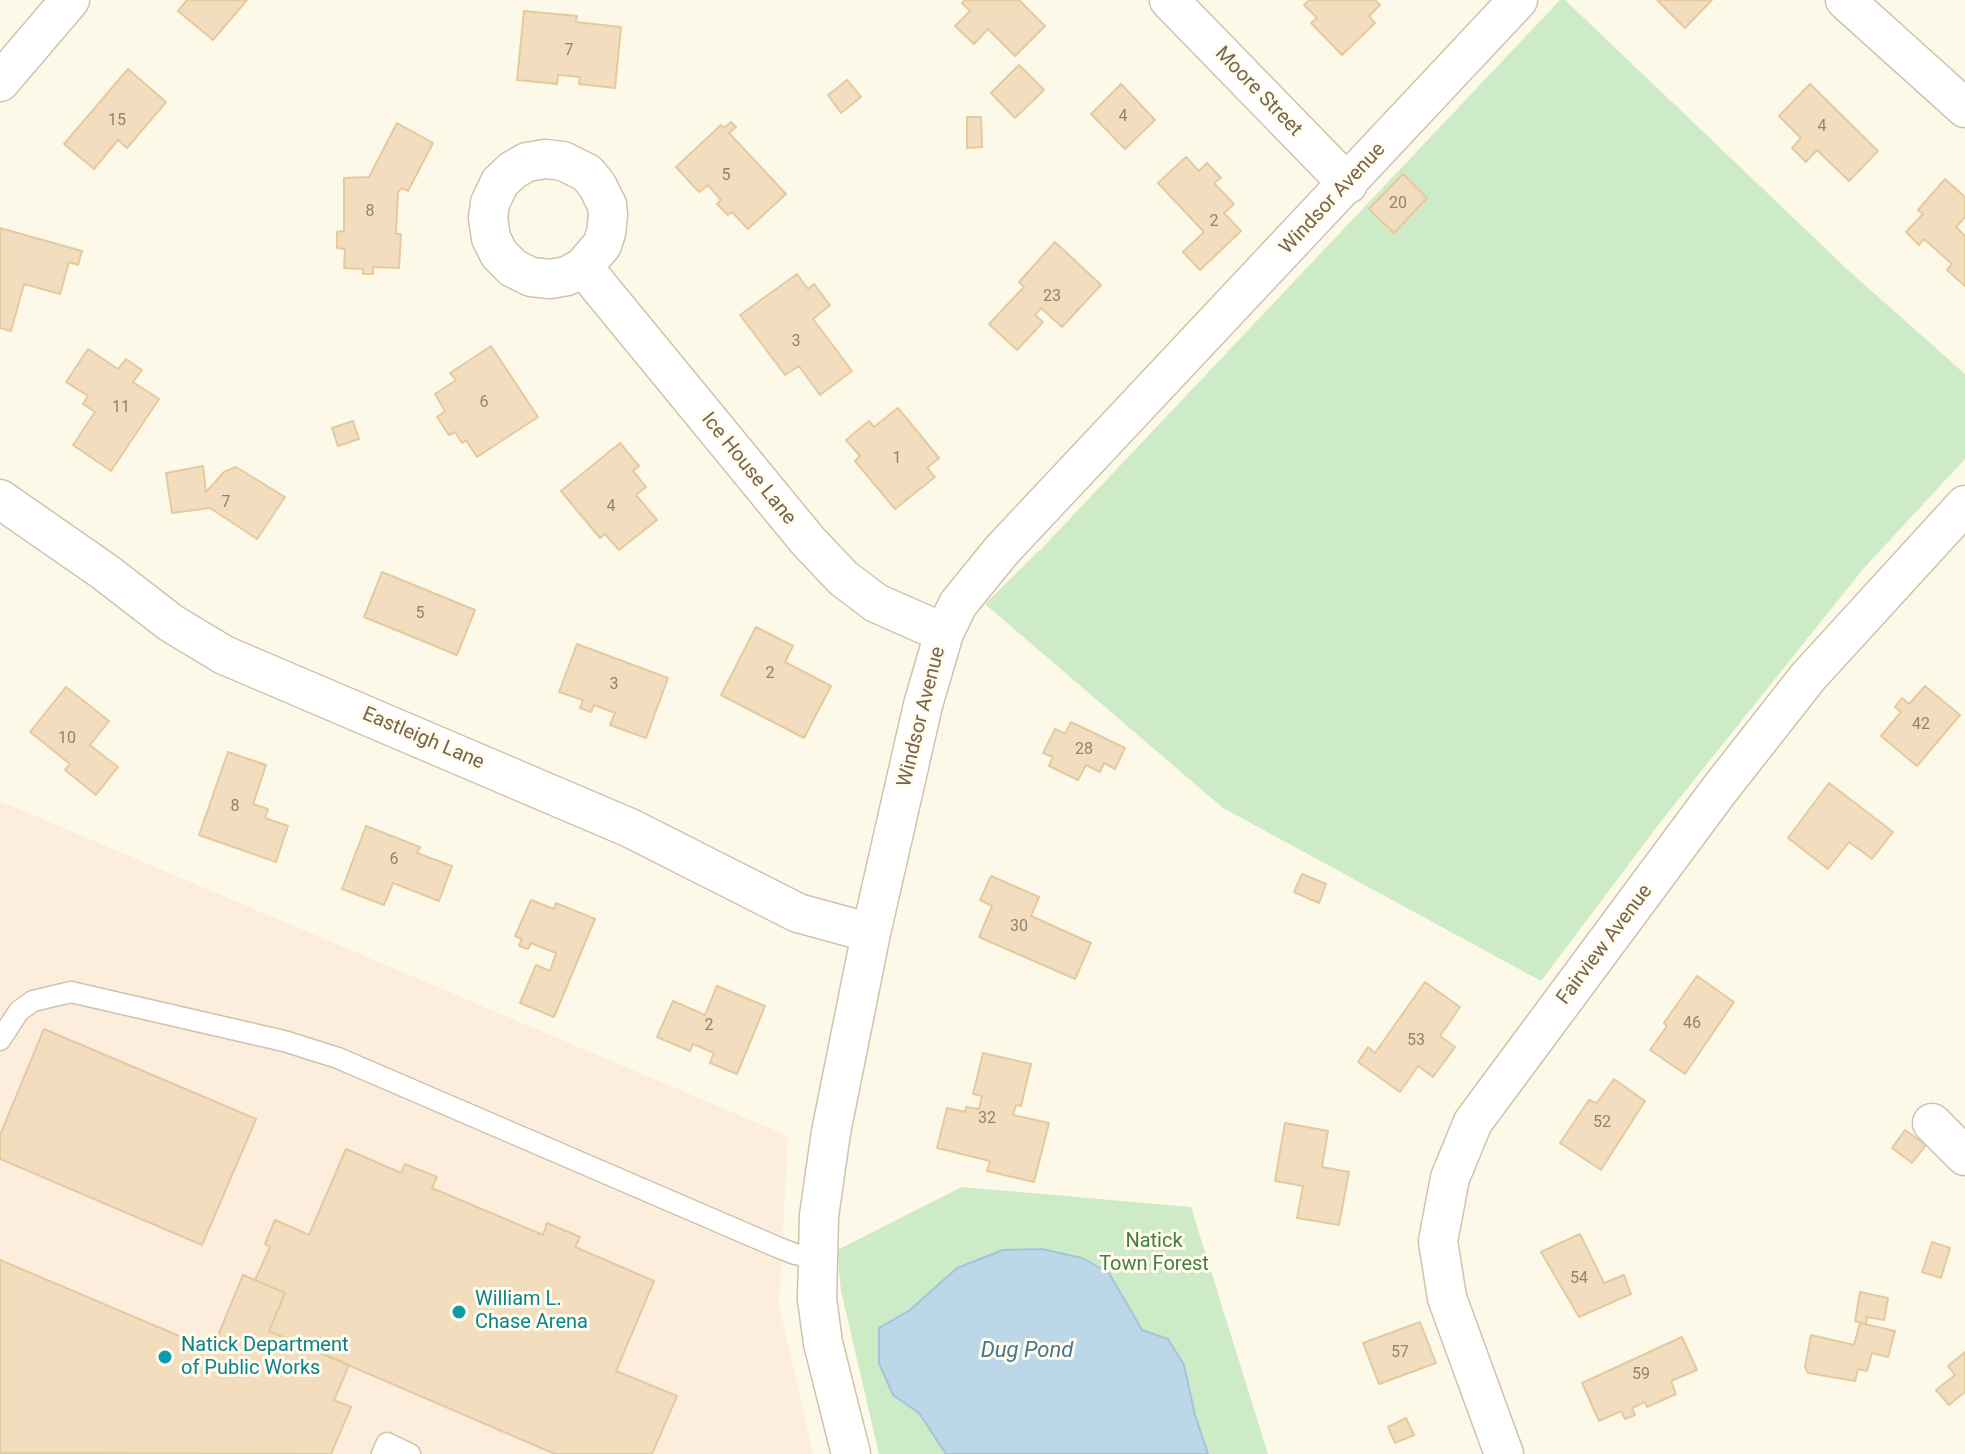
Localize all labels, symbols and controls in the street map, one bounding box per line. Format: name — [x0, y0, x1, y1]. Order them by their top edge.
house number: 7 — [565, 41, 573, 61]
street label: Moore Street — [1209, 42, 1307, 142]
house number: 4 — [1119, 107, 1127, 127]
house number: 15 — [108, 111, 126, 131]
house number: 4 — [1818, 117, 1826, 137]
street label: Windsor Avenue — [1275, 138, 1391, 260]
house number: 5 — [722, 166, 730, 186]
house number: 20 — [1389, 194, 1407, 214]
house number: 8 — [366, 202, 374, 222]
house number: 2 — [1210, 212, 1218, 232]
house number: 23 — [1043, 287, 1061, 307]
house number: 3 — [792, 332, 800, 352]
house number: 6 — [480, 393, 488, 413]
house number: 11 — [112, 398, 130, 418]
street label: Ice House Lane — [695, 408, 801, 530]
house number: 1 — [893, 449, 901, 469]
house number: 7 — [222, 493, 230, 513]
house number: 4 — [607, 497, 615, 517]
house number: 5 — [416, 604, 424, 624]
street label: Windsor Avenue — [893, 644, 951, 790]
house number: 2 — [766, 664, 774, 684]
house number: 3 — [610, 675, 618, 695]
street label: Eastleigh Lane — [359, 703, 487, 775]
house number: 42 — [1912, 715, 1930, 735]
house number: 10 — [58, 729, 76, 749]
house number: 28 — [1075, 740, 1093, 760]
house number: 8 — [231, 797, 239, 817]
house number: 6 — [390, 850, 398, 870]
street label: Fairview Avenue — [1552, 880, 1658, 1010]
house number: 30 — [1010, 917, 1028, 937]
house number: 46 — [1683, 1014, 1701, 1034]
house number: 2 — [705, 1016, 713, 1036]
house number: 53 — [1407, 1031, 1425, 1051]
house number: 32 — [978, 1109, 996, 1129]
house number: 52 — [1593, 1113, 1611, 1133]
park label: Natick Town Forest — [1099, 1230, 1209, 1277]
house number: 54 — [1570, 1269, 1588, 1289]
place label: William L. Chase Arena — [475, 1288, 588, 1335]
marker: William L. Chase Arena — [450, 1303, 468, 1321]
place label: Natick Department of Public Works — [181, 1334, 348, 1381]
water label: Dug Pond — [981, 1338, 1073, 1364]
house number: 57 — [1391, 1343, 1409, 1363]
marker: Natick Department of Public Works — [156, 1348, 174, 1366]
house number: 59 — [1632, 1365, 1650, 1385]

